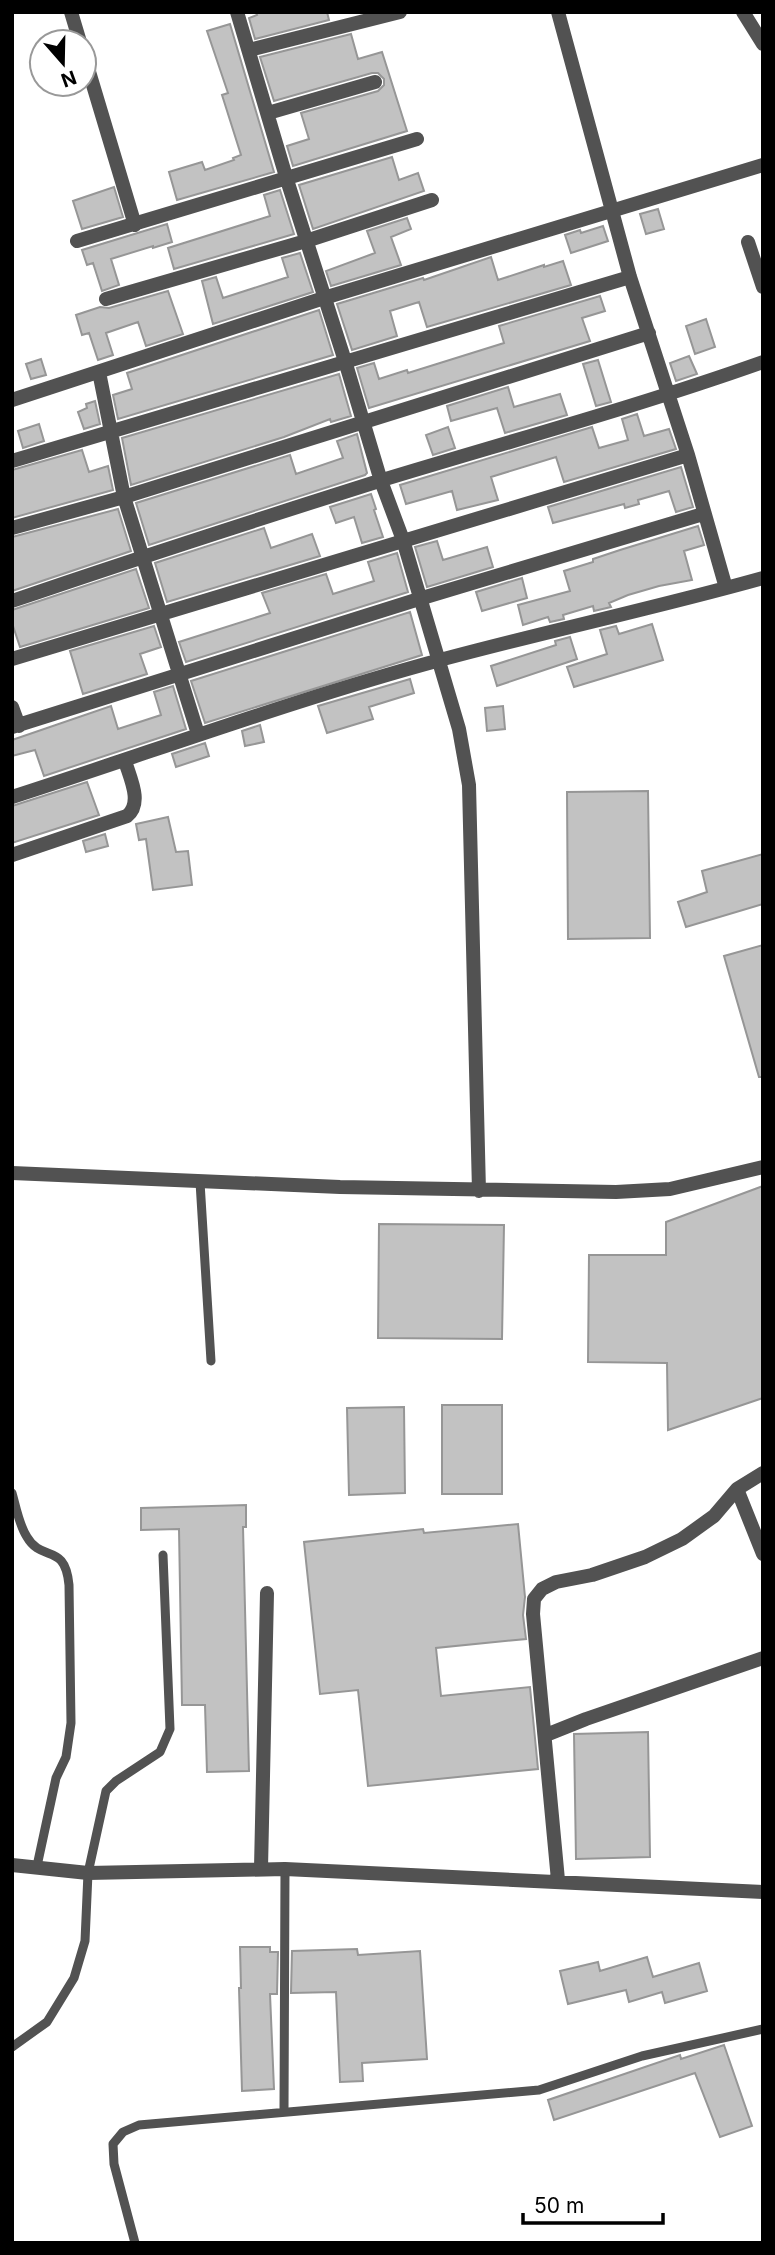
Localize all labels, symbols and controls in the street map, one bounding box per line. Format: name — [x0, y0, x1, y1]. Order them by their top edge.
north arrow — [28, 28, 98, 98]
text: N — [58, 65, 79, 92]
scale bar — [523, 2182, 663, 2226]
text: 50 m — [534, 2193, 584, 2218]

